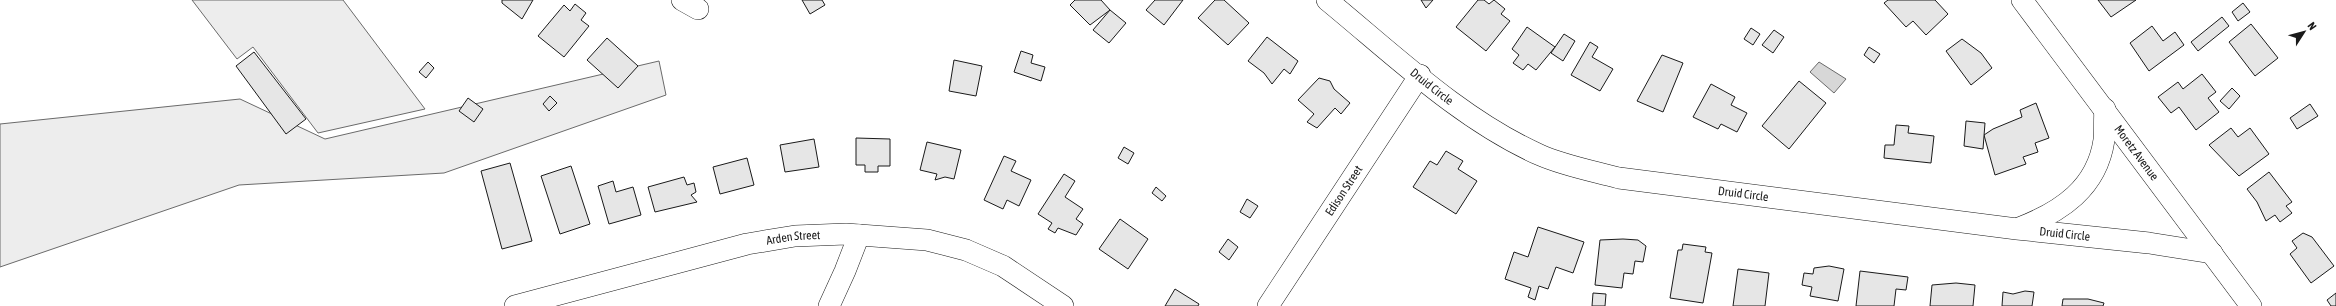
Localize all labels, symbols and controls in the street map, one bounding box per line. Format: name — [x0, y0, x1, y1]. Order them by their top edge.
north arrow — [2284, 12, 2324, 52]
text: N — [2305, 20, 2319, 32]
street label: Druid Circle — [1407, 66, 1456, 108]
street label: Moretz Avenue — [2111, 123, 2162, 183]
street label: Edison Street — [1322, 162, 1366, 219]
street label: Druid Circle — [1717, 184, 1769, 204]
street label: Druid Circle — [2039, 224, 2091, 244]
street label: Arden Street — [765, 228, 821, 248]

